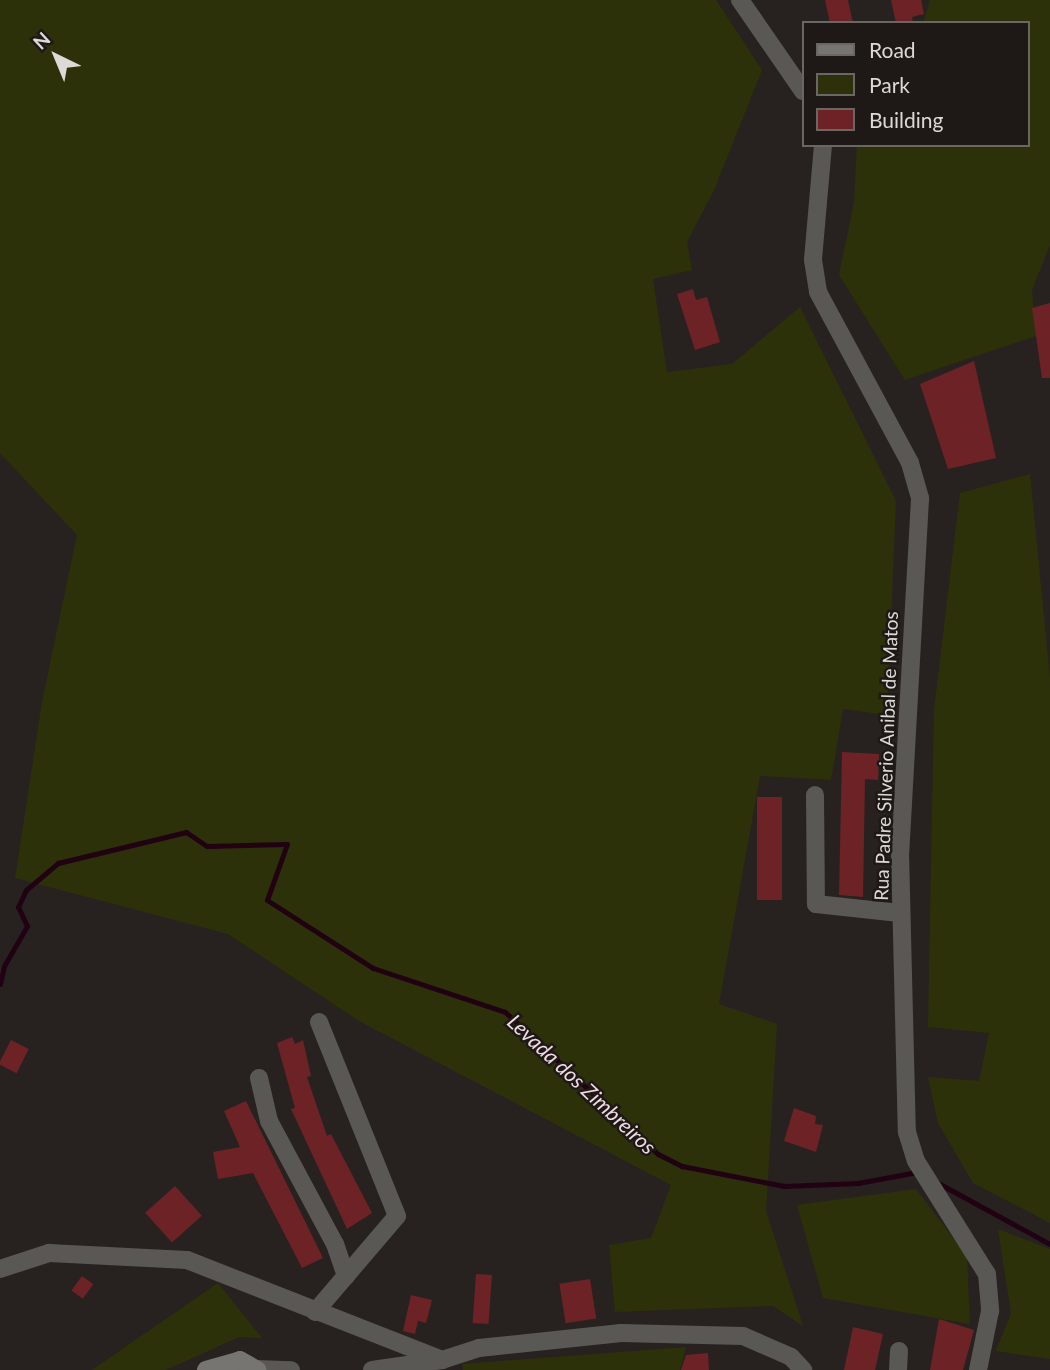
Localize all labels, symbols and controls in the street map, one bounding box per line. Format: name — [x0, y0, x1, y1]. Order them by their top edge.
north arrow — [21, 21, 91, 91]
legend — [802, 21, 1029, 147]
text: N — [28, 27, 55, 54]
text: Road — [869, 37, 916, 62]
text: Park — [869, 72, 910, 97]
text: Building — [869, 107, 944, 132]
street label: Rua Padre Silverio Anibal de Matos — [870, 611, 902, 901]
water label: Levada dos Zimbreiros — [503, 1009, 661, 1159]

